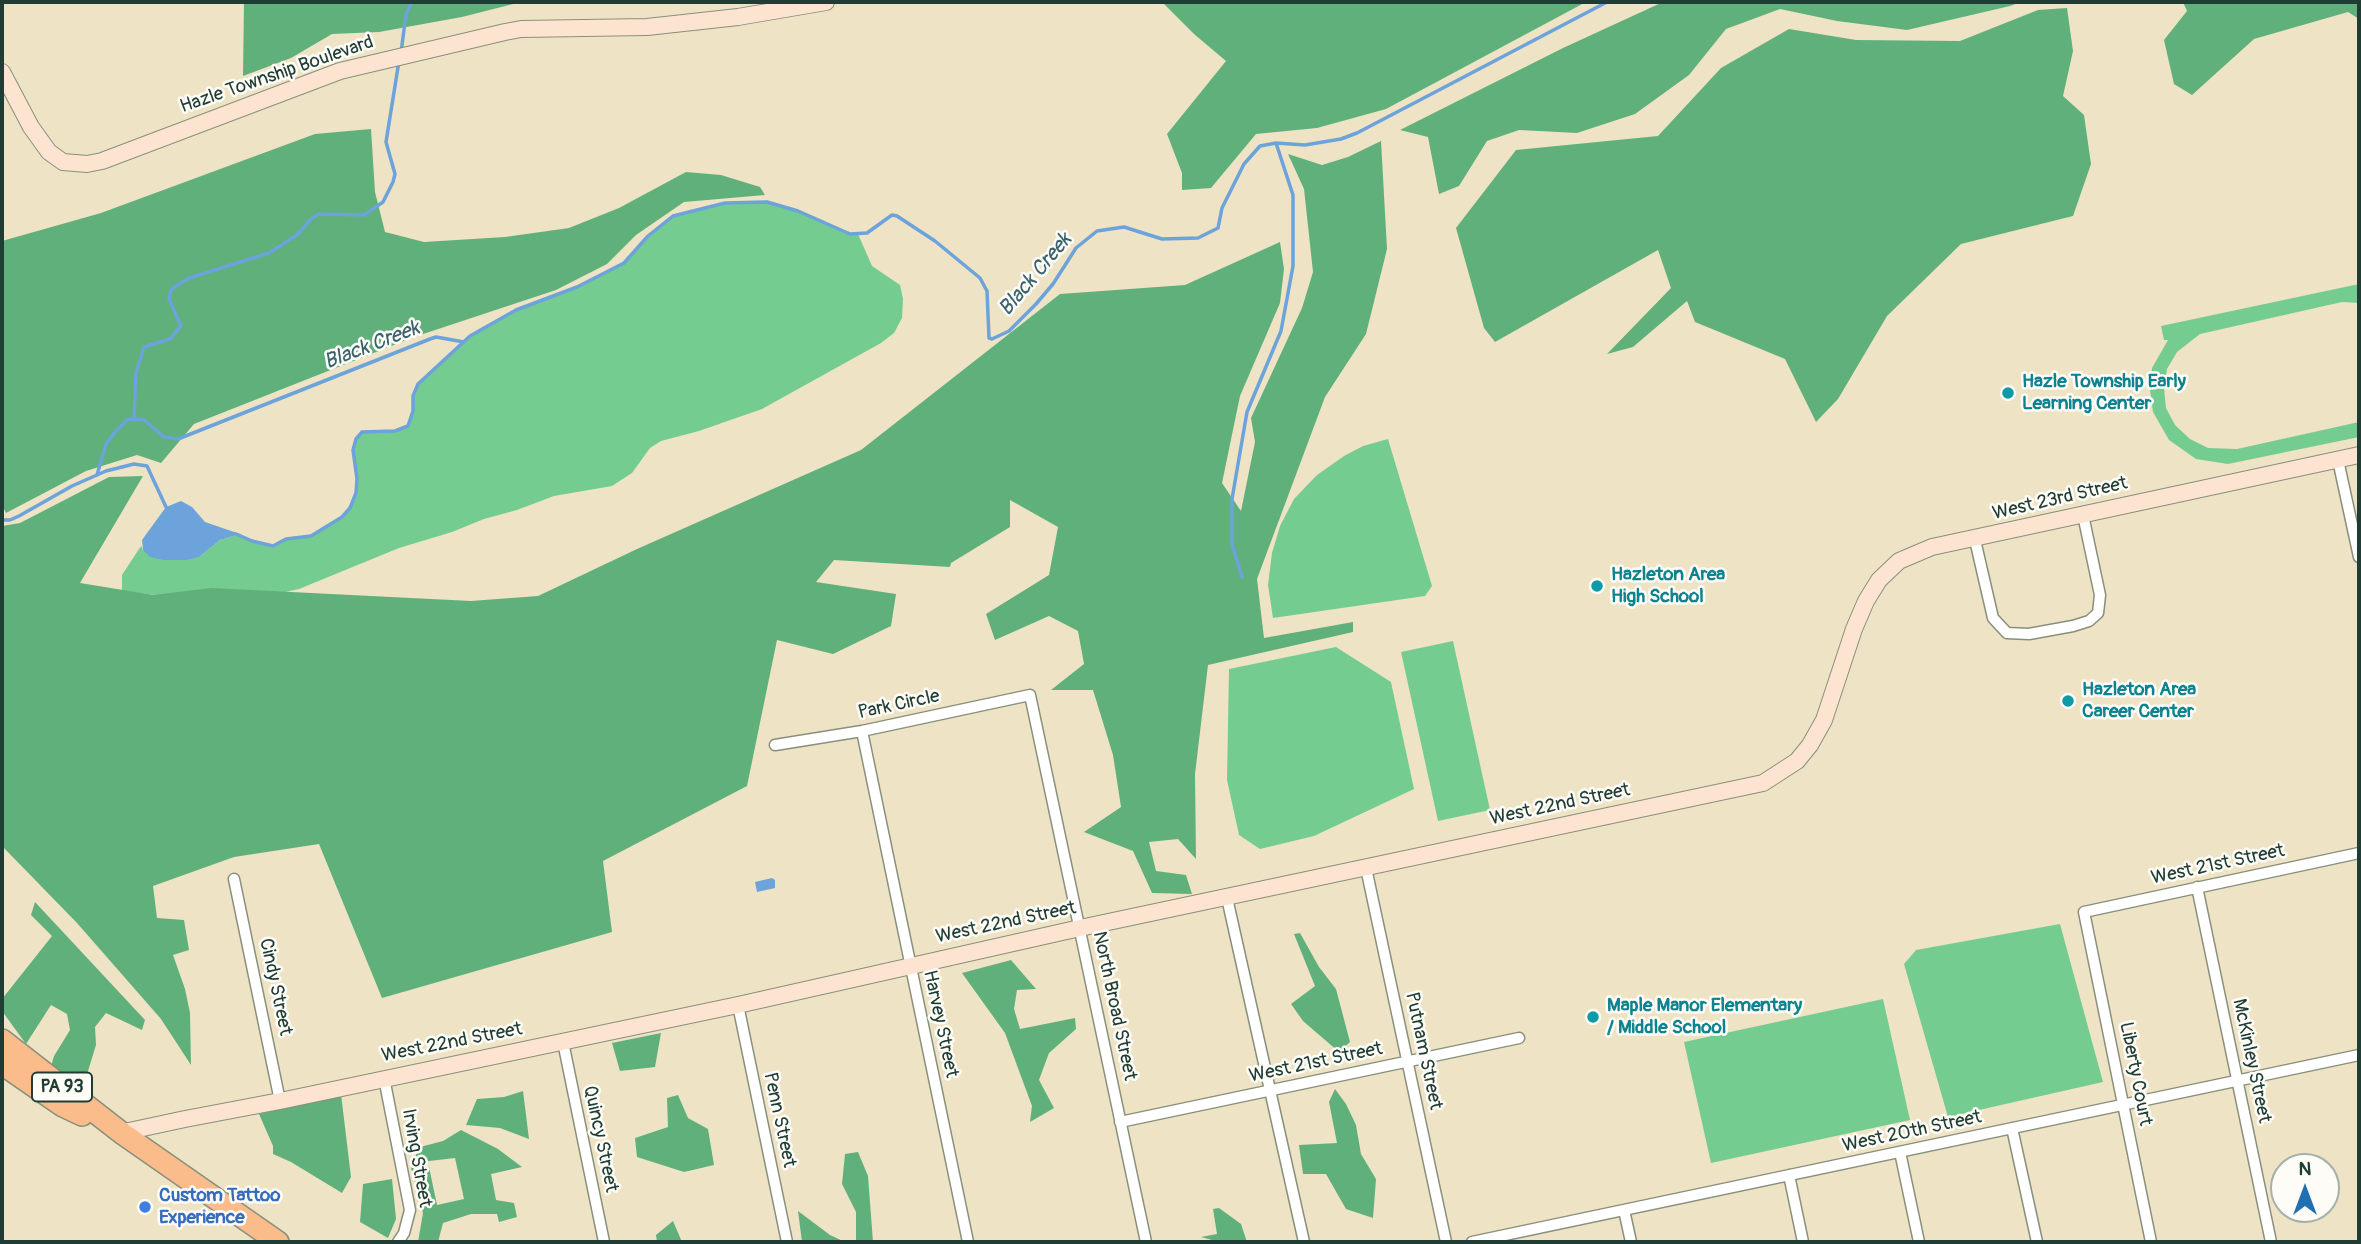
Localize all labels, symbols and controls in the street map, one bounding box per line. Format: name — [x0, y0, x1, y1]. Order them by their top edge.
street label: Hazle Township Boulevard — [177, 31, 377, 119]
water label: Black Creek — [994, 229, 1078, 321]
water label: Black Creek — [321, 316, 423, 376]
place label: Hazle Township Early Learning Center — [2022, 371, 2186, 415]
marker: Hazle Township Early Learning Center — [2000, 385, 2016, 401]
street label: West 23rd Street — [1990, 472, 2130, 526]
place label: Hazleton Area High School — [1611, 564, 1725, 608]
marker: Hazleton Area High School — [1589, 578, 1605, 594]
place label: Hazleton Area Career Center — [2082, 679, 2196, 723]
street label: Park Circle — [856, 685, 942, 725]
marker: Hazleton Area Career Center — [2060, 693, 2076, 709]
street label: West 22nd Street — [1488, 779, 1632, 831]
street label: West 21st Street — [2149, 840, 2287, 890]
street label: West 22nd Street — [934, 897, 1078, 949]
street label: North Broad Street — [1087, 929, 1141, 1083]
street label: Cindy Street — [254, 936, 296, 1038]
street label: Harvey Street — [917, 968, 963, 1080]
street label: Putnam Street — [1399, 990, 1447, 1112]
place label: Maple Manor Elementary / Middle School — [1607, 995, 1802, 1039]
street label: McKinley Street — [2227, 997, 2275, 1125]
marker: Maple Manor Elementary / Middle School — [1585, 1009, 1601, 1025]
street label: West 22nd Street — [380, 1018, 524, 1068]
street label: Liberty Court — [2114, 1020, 2156, 1128]
street label: West 21st Street — [1247, 1038, 1385, 1088]
street label: Penn Street — [758, 1070, 800, 1170]
road number: PA 93 — [32, 1072, 92, 1102]
street label: Quincy Street — [578, 1084, 622, 1194]
street label: West 20th Street — [1840, 1106, 1984, 1158]
street label: Irving Street — [396, 1107, 436, 1209]
north arrow — [2270, 1153, 2340, 1223]
text: N — [2299, 1157, 2311, 1181]
place label: Custom Tattoo Experience — [159, 1185, 280, 1229]
marker: Custom Tattoo Experience — [137, 1199, 153, 1215]

